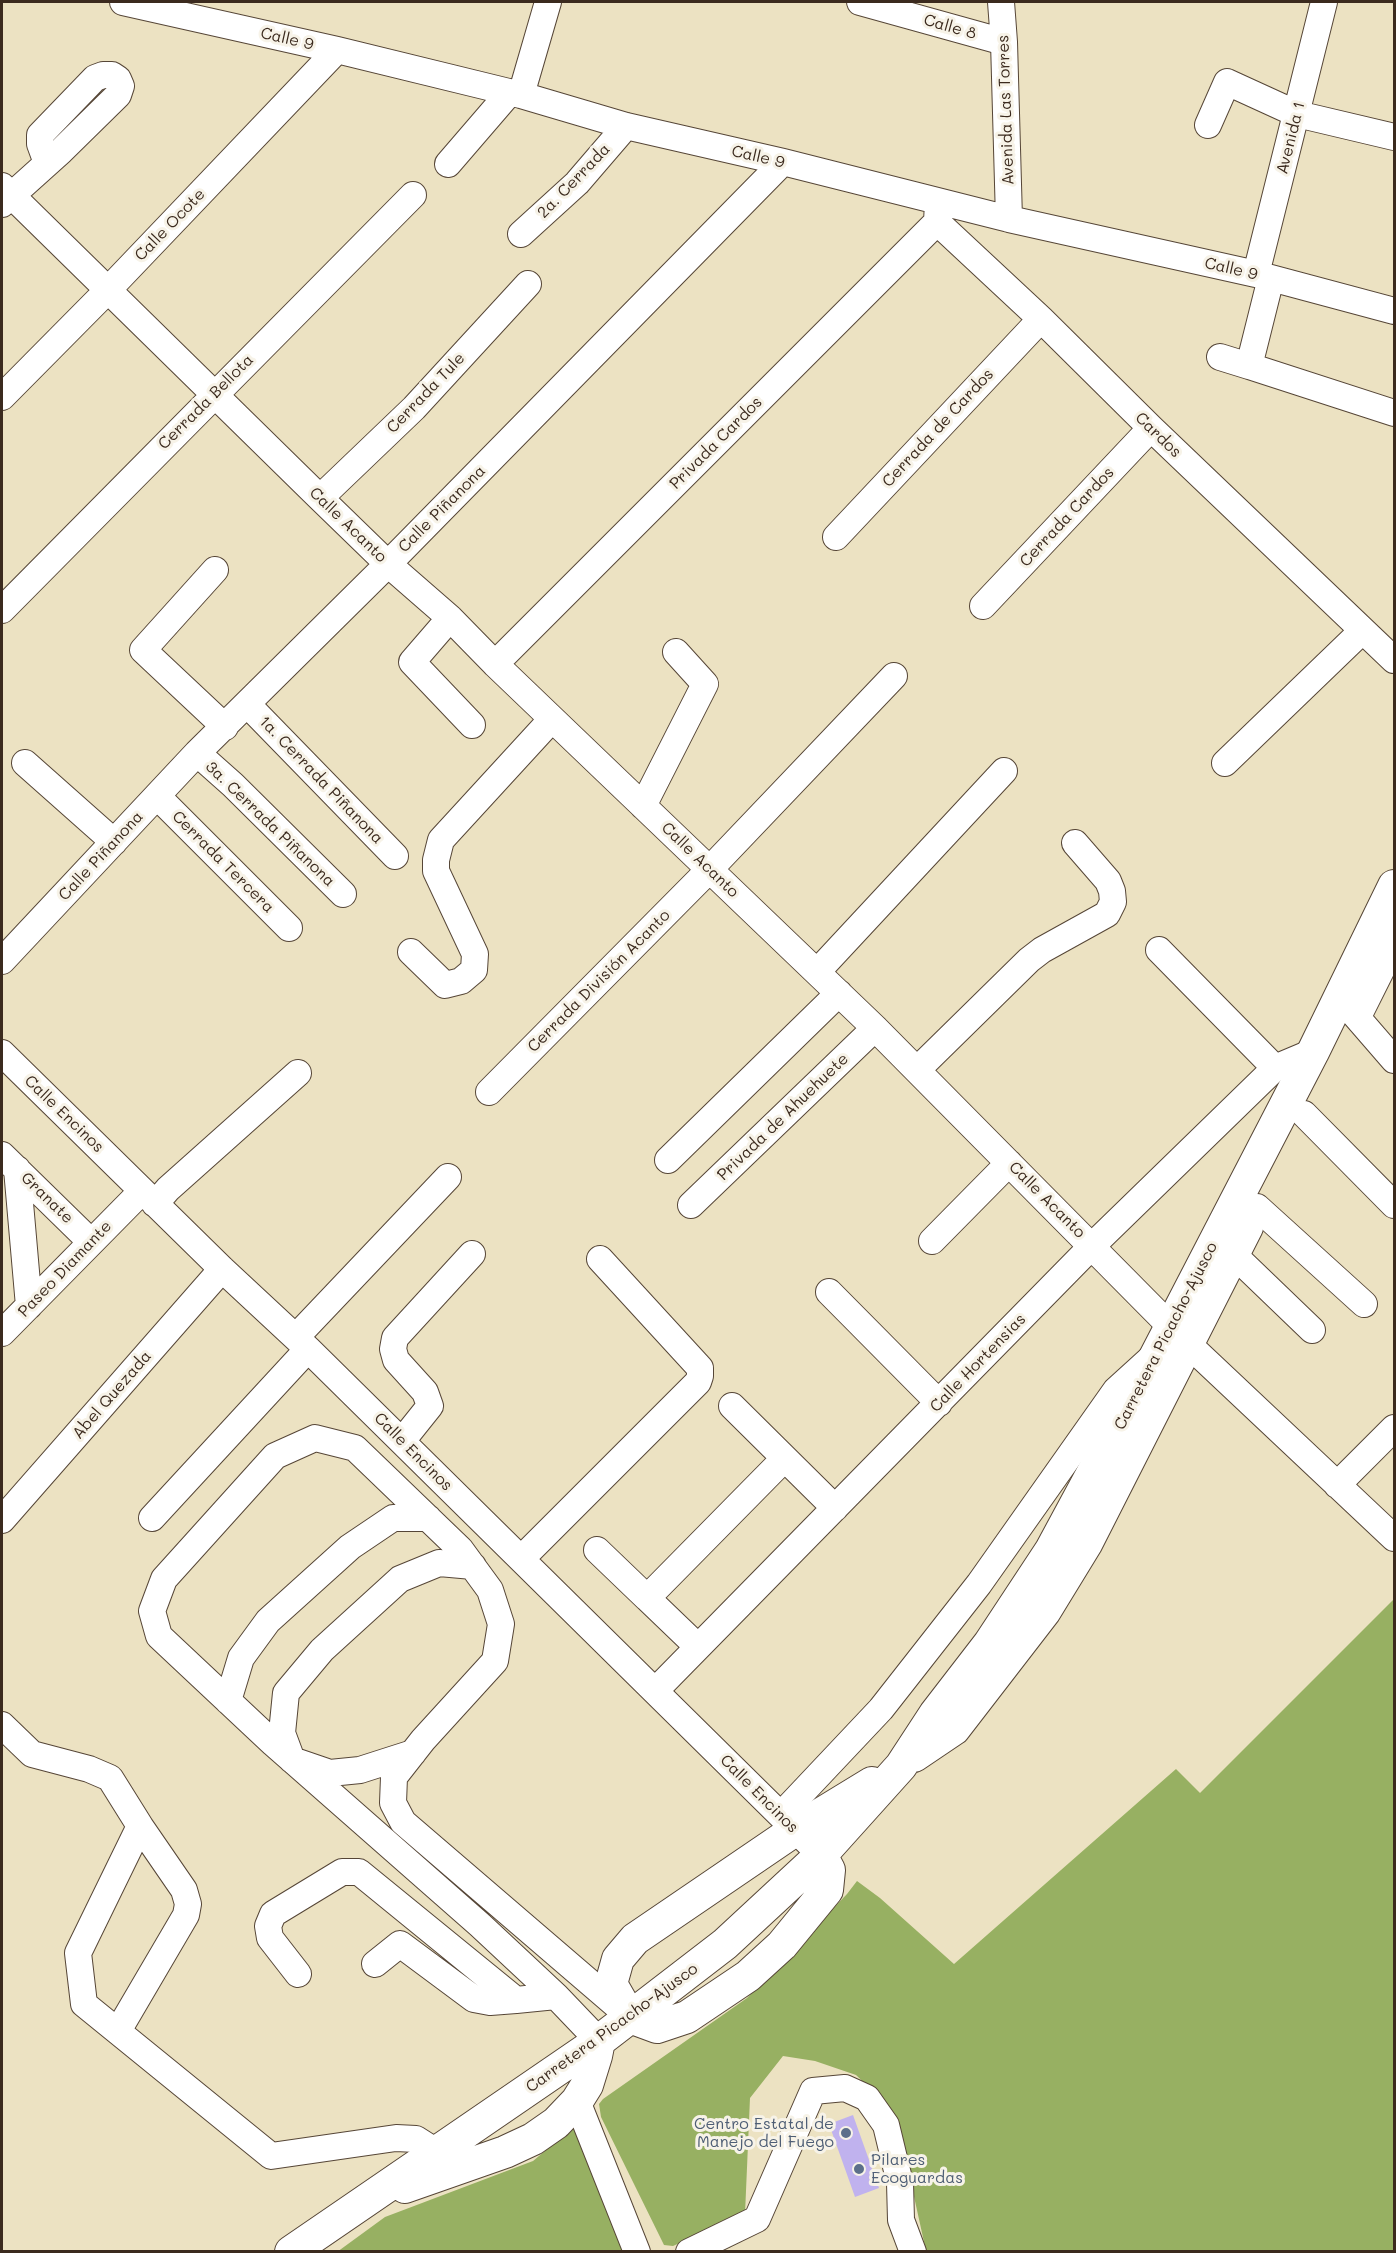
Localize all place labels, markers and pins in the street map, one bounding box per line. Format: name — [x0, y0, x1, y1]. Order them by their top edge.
place label: Centro Estatal de Manejo del Fuego — [694, 2114, 834, 2152]
marker: Centro Estatal de Manejo del Fuego — [839, 2126, 853, 2140]
place label: Pilares Ecoguardas — [871, 2150, 963, 2188]
marker: Pilares Ecoguardas — [852, 2162, 866, 2176]

